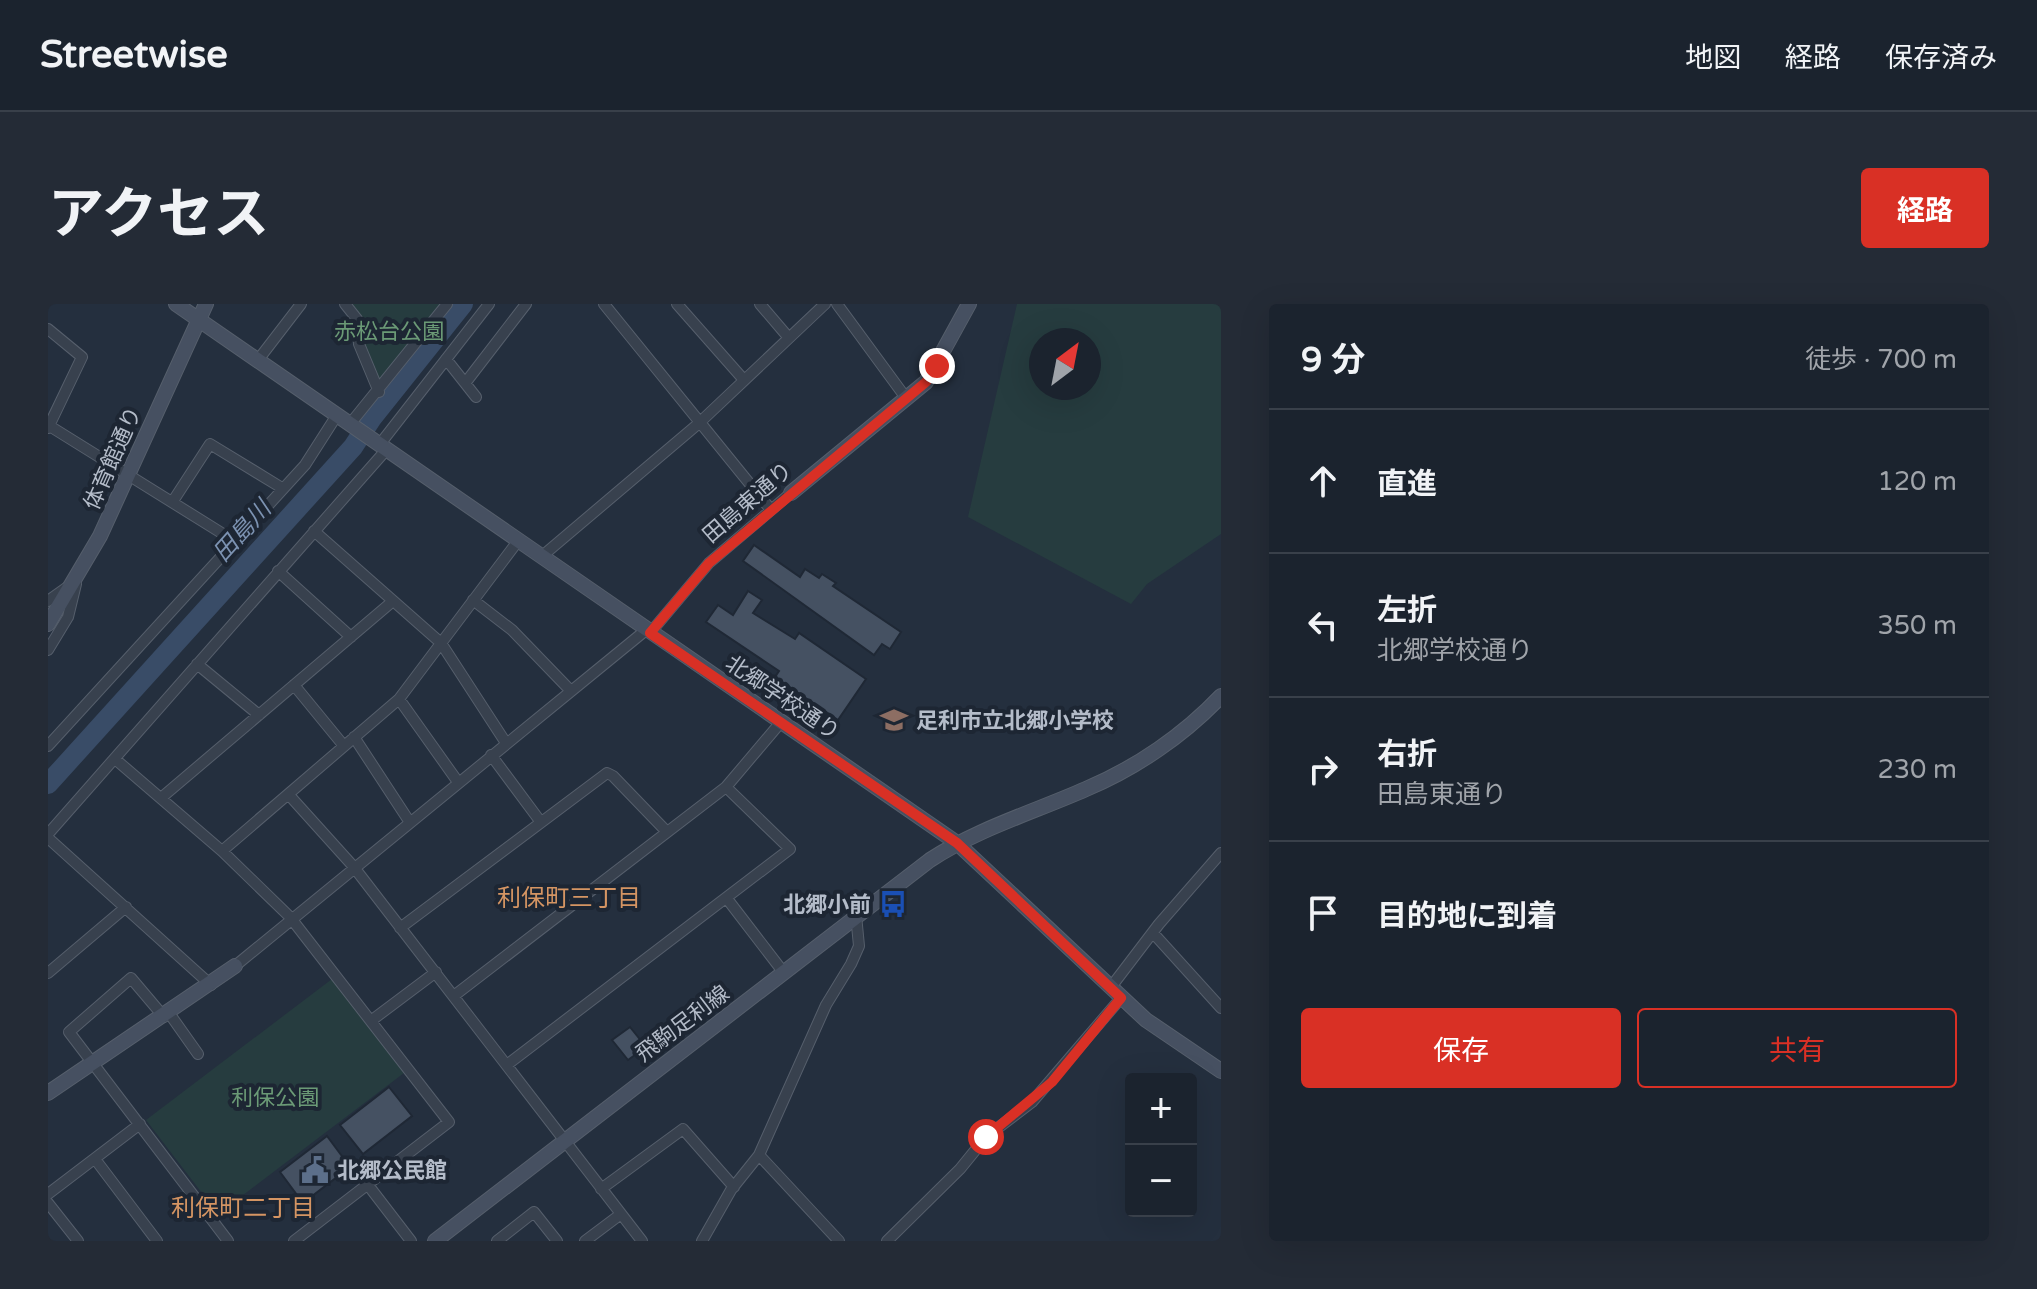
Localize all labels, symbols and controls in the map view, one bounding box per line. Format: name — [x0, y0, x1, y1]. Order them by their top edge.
text: Streetwise — [40, 32, 228, 78]
text: 地図 — [1685, 41, 1741, 75]
text: 経路 — [1785, 41, 1841, 75]
text: 保存済み — [1885, 41, 1997, 75]
button: 経路 — [1861, 168, 1989, 248]
text: アクセス — [48, 182, 269, 249]
park label: 赤松台公園 — [334, 319, 444, 345]
north arrow — [1029, 328, 1101, 400]
text: 9 分 — [1301, 340, 1365, 381]
text: 徒歩 · 700 m — [1805, 344, 1957, 375]
route end — [919, 348, 955, 384]
street label: 体育館通り — [79, 403, 147, 514]
street label: 田島東通り — [698, 457, 798, 549]
icon: ahead — [1301, 459, 1345, 503]
text: 直進 — [1377, 466, 1437, 503]
text: 120 m — [1877, 466, 1957, 497]
water label: 田島川 — [208, 493, 279, 568]
text: 左折 — [1377, 592, 1437, 629]
icon: left — [1301, 603, 1345, 647]
text: 350 m — [1877, 610, 1957, 641]
text: 北郷学校通り — [1377, 635, 1533, 666]
street label: 北郷学校通り — [720, 650, 844, 746]
school or university icon: 足利市立北郷小学校 — [879, 705, 909, 735]
place label: 足利市立北郷小学校 — [916, 708, 1114, 734]
text: 右折 — [1377, 736, 1437, 773]
icon: right — [1301, 747, 1345, 791]
text: 230 m — [1877, 754, 1957, 785]
text: 田島東通り — [1377, 779, 1507, 810]
district label: 利保町三丁目 — [497, 884, 641, 913]
bus stop icon: 北郷小前 — [878, 889, 908, 919]
icon: arrive — [1301, 891, 1345, 935]
place label: 北郷小前 — [783, 892, 871, 918]
text: 目的地に到着 — [1377, 898, 1557, 935]
street label: 飛駒足利線 — [631, 980, 734, 1067]
button: 保存 — [1301, 1008, 1621, 1088]
button: 共有 — [1637, 1008, 1957, 1088]
map controls — [1125, 1073, 1197, 1217]
button: + — [1125, 1073, 1197, 1145]
park label: 利保公園 — [231, 1085, 319, 1111]
route start — [968, 1119, 1004, 1155]
button: − — [1125, 1145, 1197, 1217]
public building icon: 北郷公民館 — [300, 1155, 330, 1185]
place label: 北郷公民館 — [337, 1158, 447, 1184]
district label: 利保町二丁目 — [171, 1194, 315, 1223]

